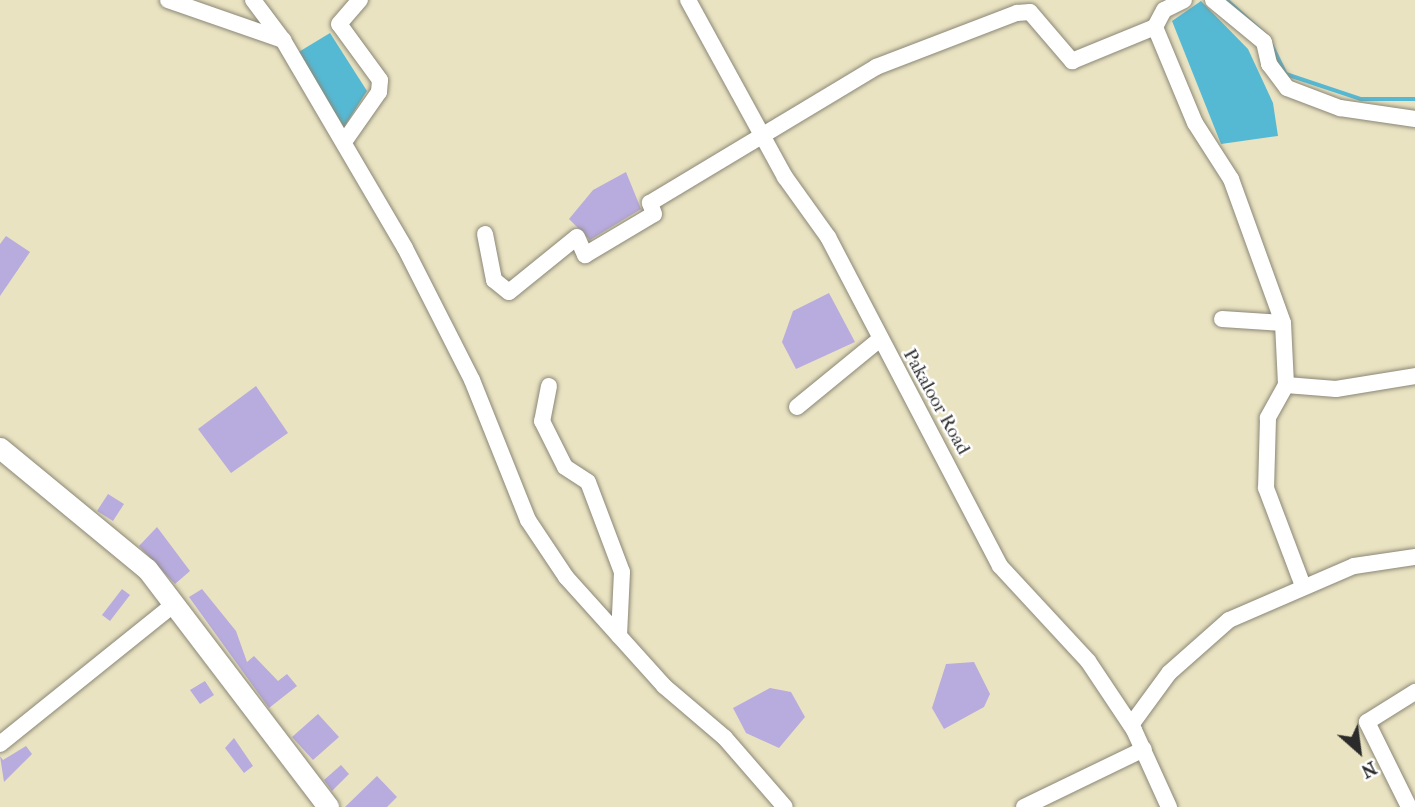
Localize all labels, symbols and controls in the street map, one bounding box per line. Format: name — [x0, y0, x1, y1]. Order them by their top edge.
street label: Pakaloor Road — [898, 345, 974, 459]
north arrow — [1324, 716, 1394, 786]
text: N — [1357, 756, 1380, 783]

